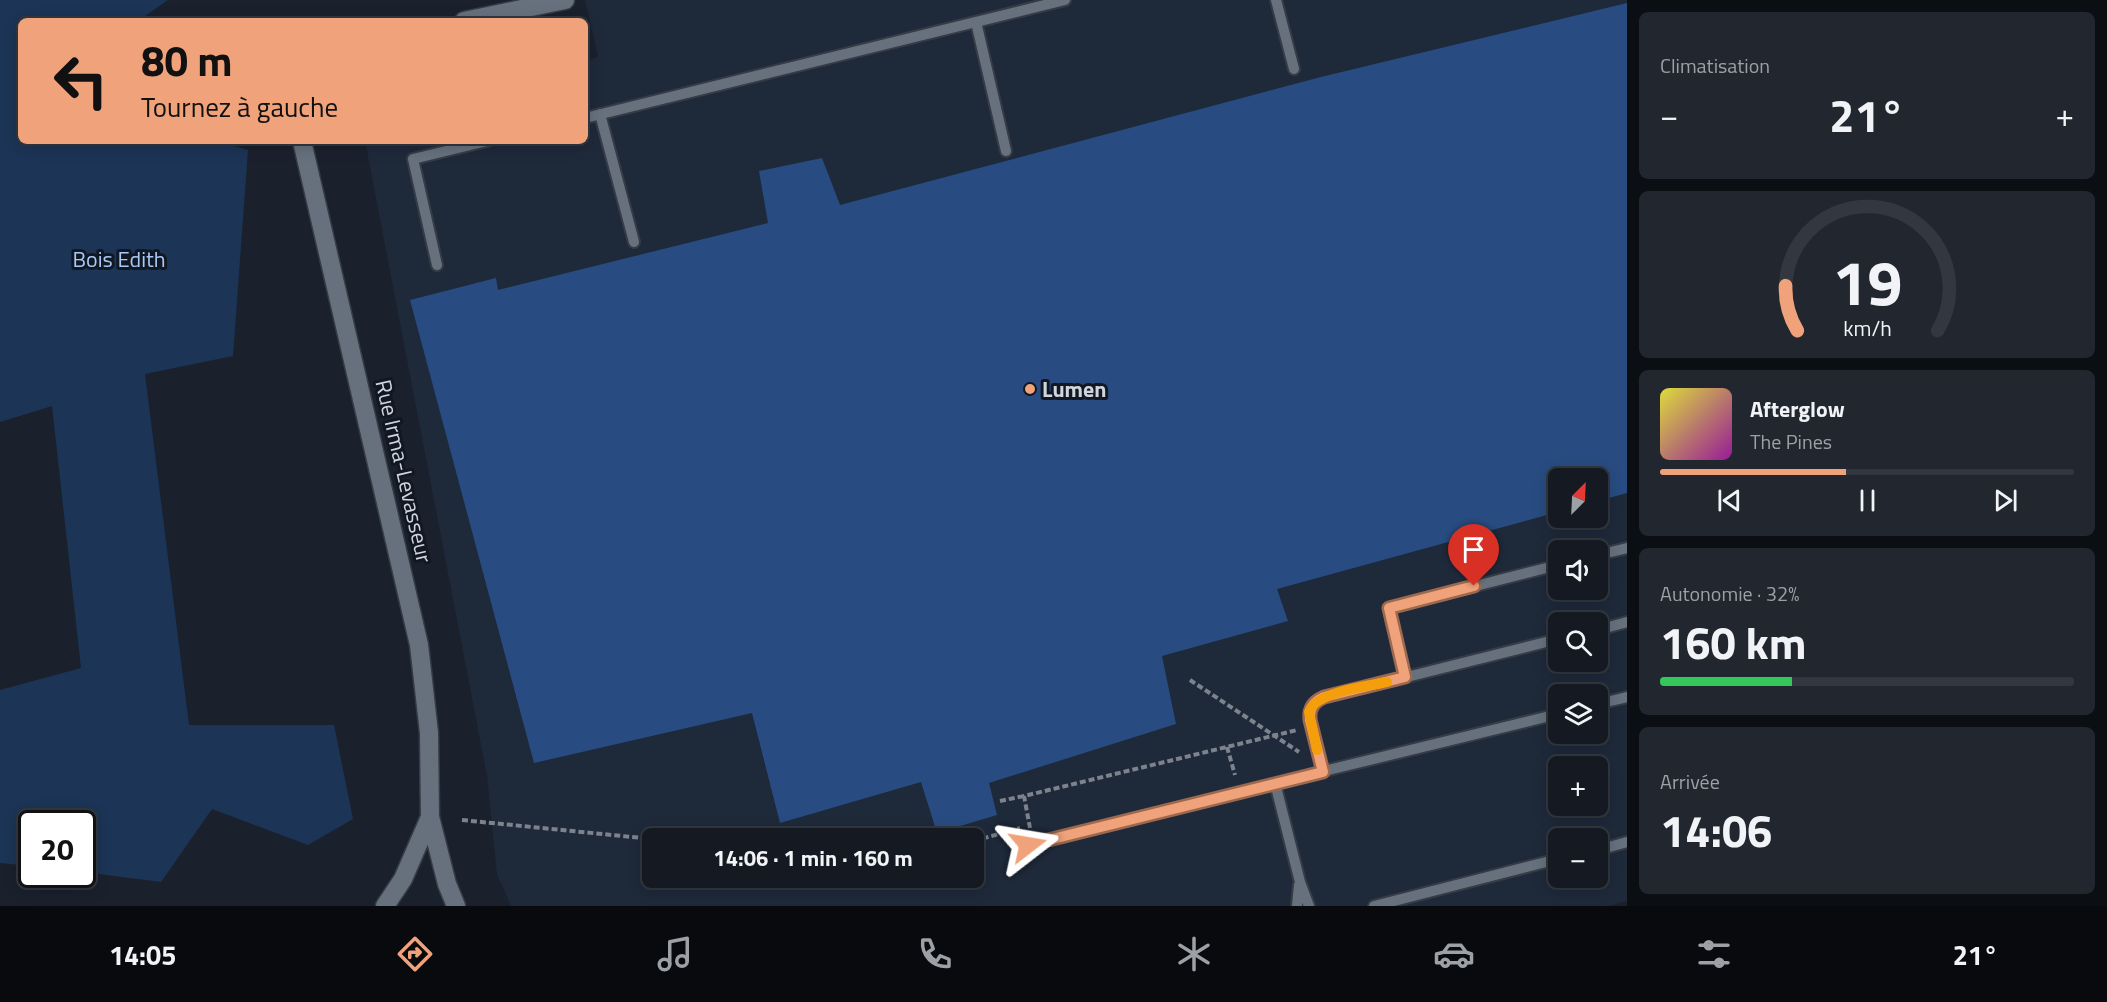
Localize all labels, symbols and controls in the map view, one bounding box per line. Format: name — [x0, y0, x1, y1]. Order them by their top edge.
text: 80 m — [141, 28, 233, 92]
icon: left — [42, 42, 120, 120]
text: Climatisation — [1660, 50, 1770, 81]
text: 21° — [1829, 81, 1905, 149]
text: Tournez à gauche — [141, 86, 338, 127]
text: − — [1660, 90, 1678, 140]
text: + — [2056, 90, 2074, 140]
text: 19 — [1832, 234, 1902, 329]
park label: Bois Edith — [72, 242, 166, 276]
text: km/h — [1843, 313, 1891, 345]
place label: Lumen — [1042, 372, 1106, 406]
street label: Rue Irma-Levasseur — [366, 376, 442, 566]
marker: Lumen — [1023, 382, 1037, 396]
text: Afterglow — [1750, 392, 1845, 426]
text: The Pines — [1750, 426, 1832, 457]
north arrow — [1548, 468, 1608, 528]
map controls — [1548, 468, 1608, 888]
icon: previous — [1713, 484, 1746, 517]
icon: pause — [1851, 484, 1884, 517]
icon: next — [1989, 484, 2022, 517]
pin — [1448, 524, 1499, 586]
icon: arrive — [1457, 533, 1490, 566]
button: sound — [1548, 540, 1608, 600]
text: Autonomie · 32% — [1660, 578, 1799, 609]
text: 160 km — [1660, 608, 1806, 676]
button: search — [1548, 612, 1608, 672]
button: layers — [1548, 684, 1608, 744]
button: + — [1548, 756, 1608, 816]
text: Arrivée — [1660, 766, 1720, 797]
text: 14:06 — [1660, 796, 1772, 864]
speed limit sign: 20 — [18, 810, 96, 888]
position arrow — [996, 813, 1060, 877]
button: − — [1548, 828, 1608, 888]
text: 14:06 · 1 min · 160 m — [713, 841, 913, 875]
icon: directions — [394, 933, 436, 975]
icon: music — [654, 933, 696, 975]
icon: phone — [914, 933, 956, 975]
icon: climate — [1173, 933, 1215, 975]
icon: car — [1433, 933, 1475, 975]
icon: filters — [1693, 933, 1735, 975]
text: 14:05 — [109, 934, 176, 975]
text: 21° — [1953, 934, 1998, 975]

